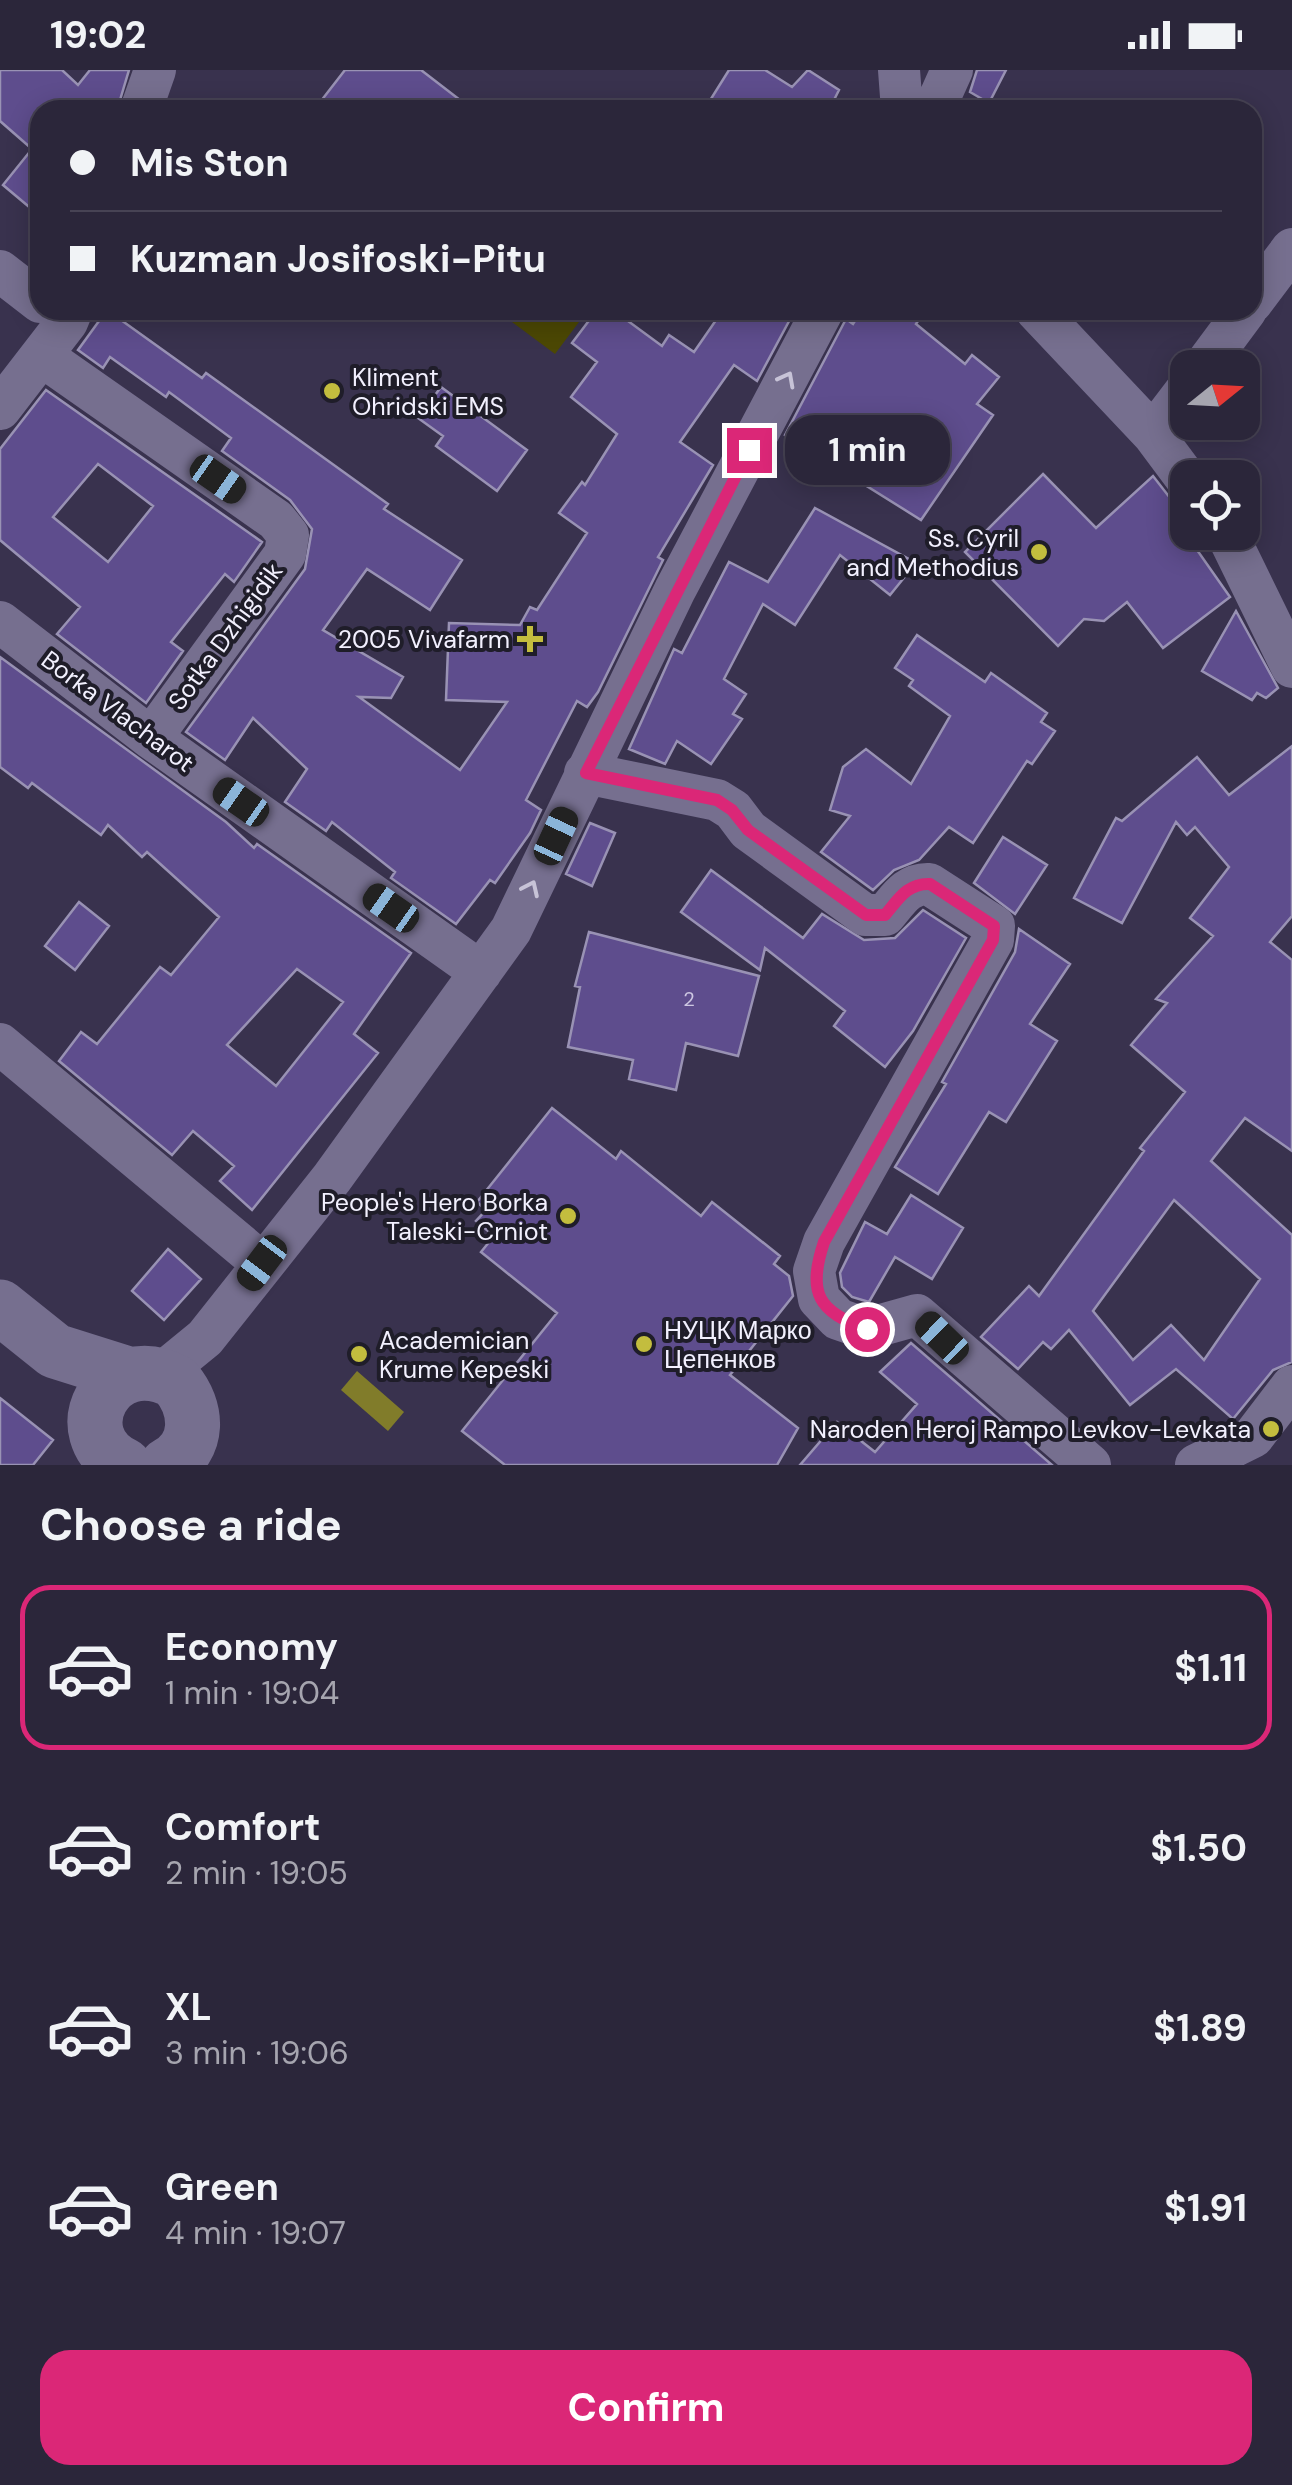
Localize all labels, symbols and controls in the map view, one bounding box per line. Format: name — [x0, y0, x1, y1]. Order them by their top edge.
text: 19:02 — [50, 10, 146, 60]
text: Mis Ston — [130, 138, 289, 188]
text: Kuzman Josifoski-Pitu — [130, 234, 546, 284]
north arrow — [1170, 350, 1260, 440]
map controls — [1170, 350, 1260, 550]
place label: Kliment Ohridski EMS — [352, 361, 504, 423]
one-way arrow — [775, 371, 794, 389]
marker: Kliment Ohridski EMS — [321, 380, 343, 402]
callout: 1 min — [784, 415, 949, 485]
route end — [727, 428, 772, 473]
text: 1 min — [829, 429, 906, 471]
car — [185, 450, 251, 508]
button: locate — [1170, 460, 1260, 550]
place label: Ss. Cyril and Methodius — [846, 522, 1019, 584]
marker: Ss. Cyril and Methodius — [1028, 541, 1050, 563]
street label: Sotka Dzhigidik — [161, 556, 290, 717]
place label: 2005 Vivafarm — [338, 623, 510, 656]
marker: 2005 Vivafarm — [519, 628, 541, 650]
street label: Borka Vlacharot — [35, 643, 201, 780]
car — [208, 773, 274, 831]
car — [530, 802, 582, 870]
car — [358, 879, 424, 937]
one-way arrow — [518, 880, 538, 898]
house number: 2 — [683, 986, 695, 1012]
place label: People's Hero Borka Taleski-Crniot — [321, 1186, 548, 1248]
marker: People's Hero Borka Taleski-Crniot — [557, 1205, 579, 1227]
car — [232, 1230, 292, 1296]
car — [910, 1306, 974, 1370]
route start — [845, 1307, 890, 1352]
place label: НУЦК Марко Цепенков — [664, 1314, 812, 1376]
place label: Academician Krume Kepeski — [379, 1324, 549, 1386]
marker: НУЦК Марко Цепенков — [633, 1333, 655, 1355]
marker: Academician Krume Kepeski — [348, 1343, 370, 1365]
place label: Naroden Heroj Rampo Levkov-Levkata — [810, 1413, 1251, 1446]
marker: Naroden Heroj Rampo Levkov-Levkata — [1260, 1418, 1282, 1440]
text: Choose a ride — [40, 1495, 342, 1554]
text: Economy — [165, 1622, 338, 1672]
icon: car — [45, 1623, 135, 1713]
text: $1.11 — [1174, 1643, 1247, 1693]
text: 1 min · 19:04 — [165, 1672, 339, 1714]
text: Comfort — [165, 1802, 321, 1852]
icon: car — [45, 1803, 135, 1893]
text: $1.50 — [1150, 1823, 1247, 1873]
text: 2 min · 19:05 — [165, 1852, 348, 1894]
text: XL — [165, 1982, 212, 2032]
icon: car — [45, 1983, 135, 2073]
text: $1.89 — [1153, 2003, 1247, 2053]
text: 3 min · 19:06 — [165, 2032, 349, 2074]
text: Green — [165, 2162, 279, 2212]
icon: car — [45, 2163, 135, 2253]
text: $1.91 — [1164, 2183, 1247, 2233]
text: 4 min · 19:07 — [165, 2212, 346, 2254]
button: Confirm — [40, 2350, 1252, 2465]

